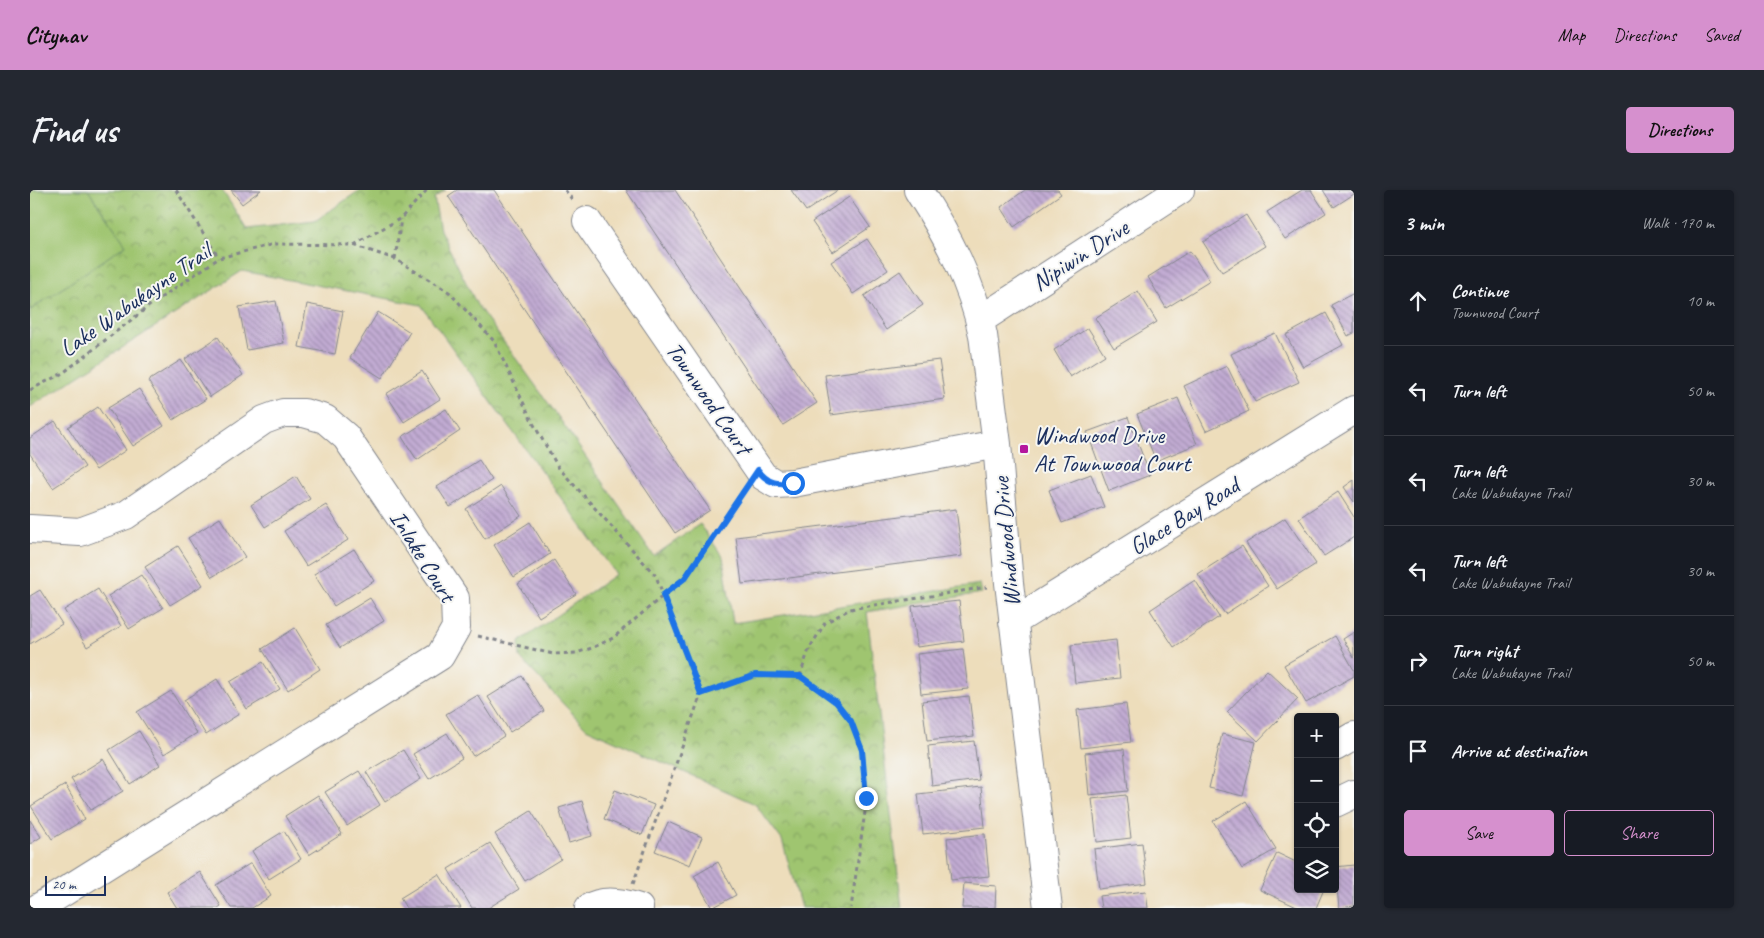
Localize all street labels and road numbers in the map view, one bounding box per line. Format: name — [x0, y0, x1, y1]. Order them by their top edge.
street label: Nipiwin Drive — [1026, 211, 1136, 297]
street label: Lake Wabukayne Trail — [54, 234, 220, 363]
street label: Townwood Court — [659, 336, 760, 462]
street label: Glace Bay Road — [1124, 469, 1247, 562]
street label: Windwood Drive — [985, 474, 1027, 608]
street label: Inlake Court — [383, 505, 464, 609]

